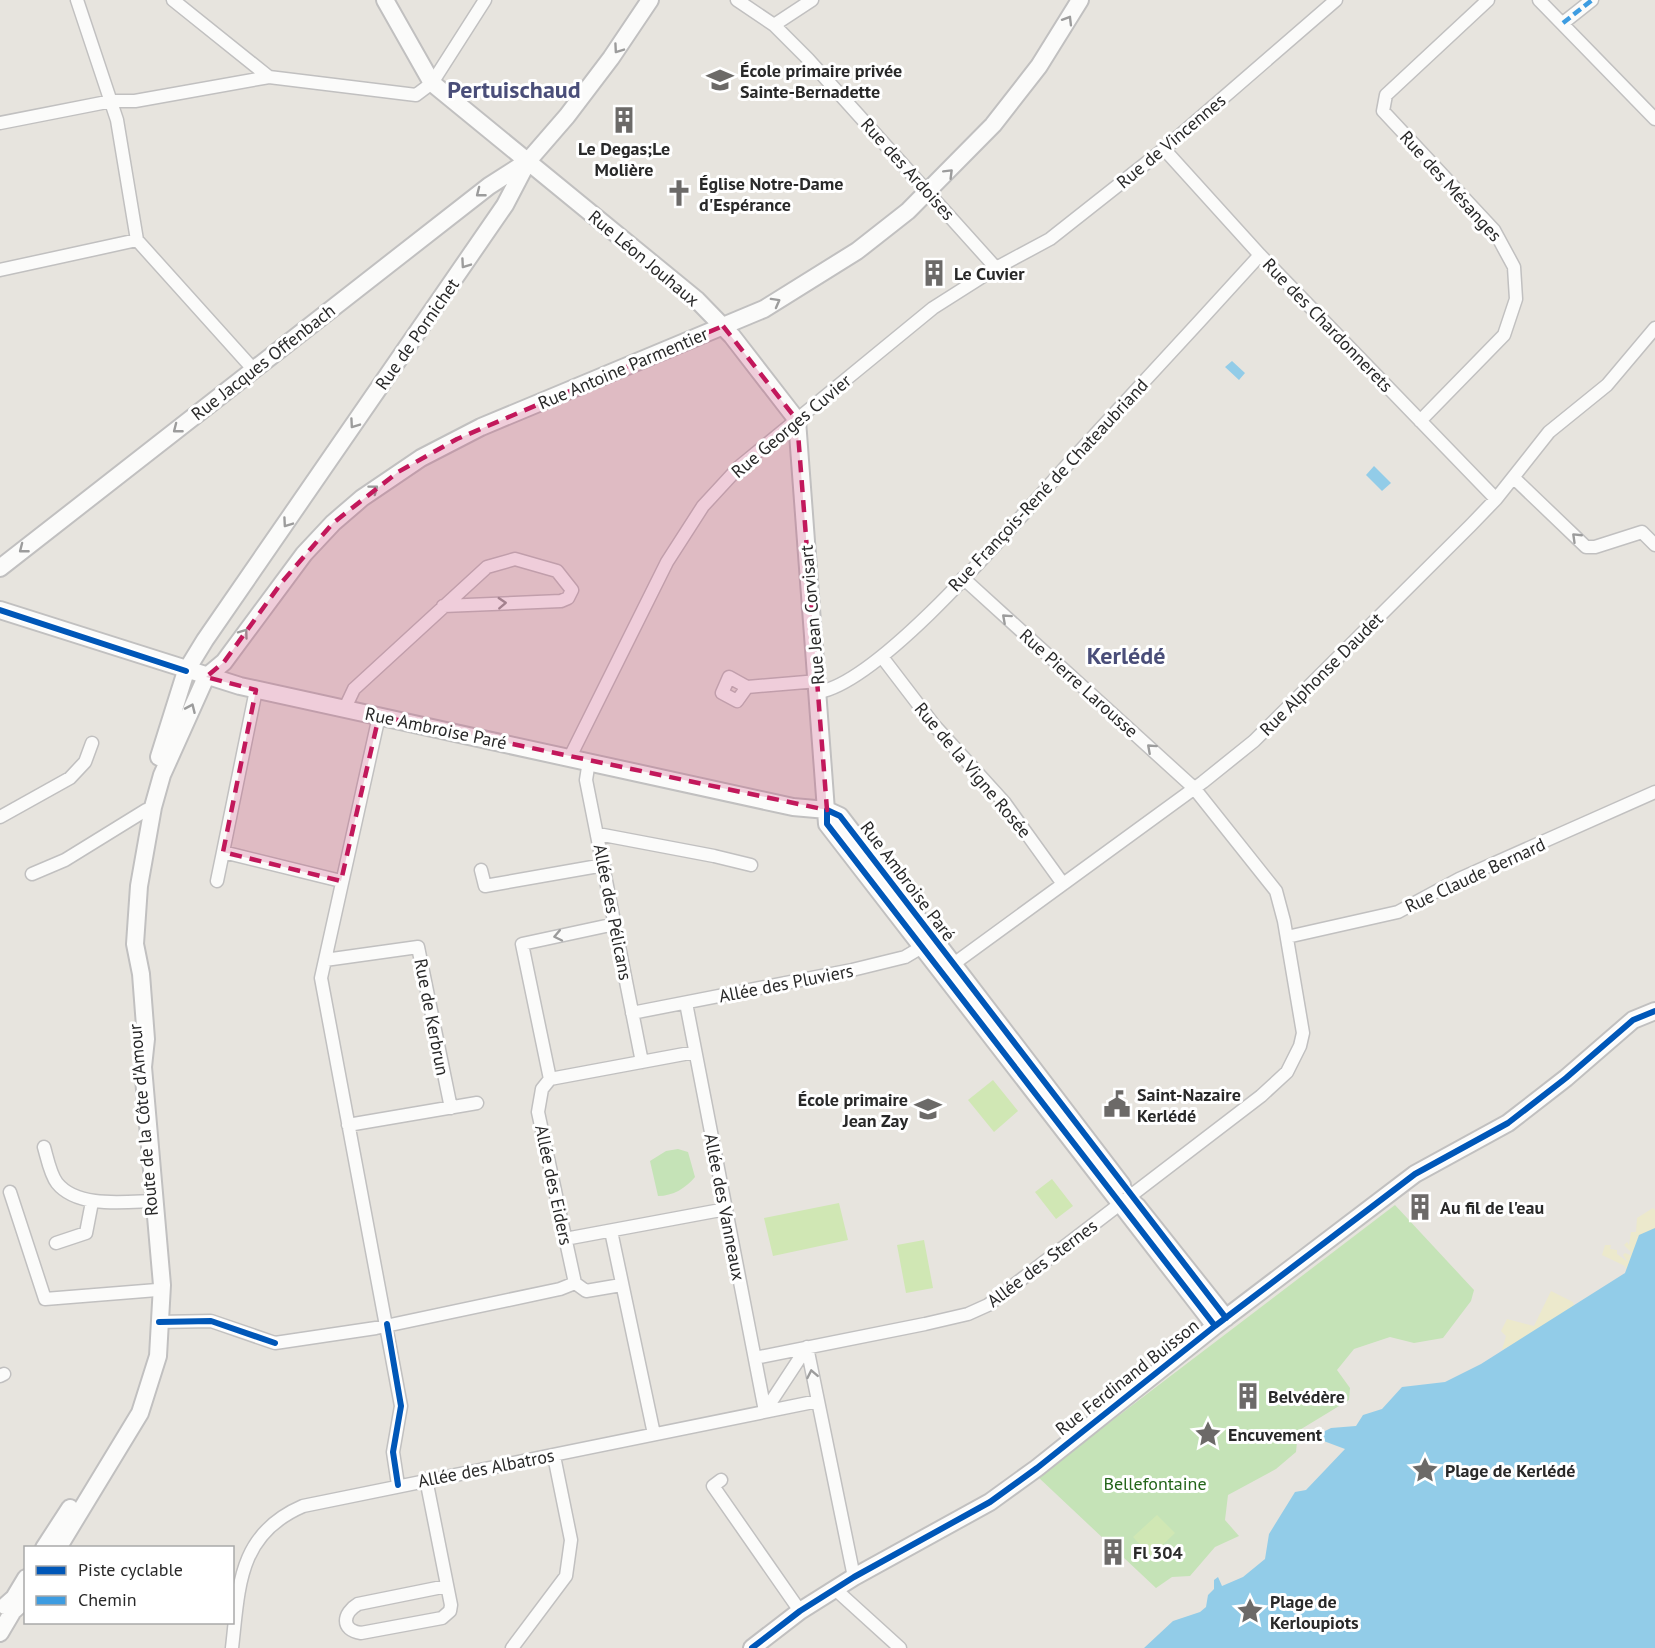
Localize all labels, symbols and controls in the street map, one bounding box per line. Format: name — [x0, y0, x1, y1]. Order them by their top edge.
one-way arrow — [1061, 16, 1073, 26]
one-way arrow — [614, 42, 625, 53]
place label: École primaire privée Sainte-Bernadette — [740, 59, 902, 103]
school or university icon: École primaire privée Sainte-Bernadette — [705, 65, 735, 95]
district label: Pertuischaud — [447, 74, 581, 105]
street label: Rue de Vincennes — [1112, 89, 1230, 193]
building icon: Le Degas;Le Molière — [609, 105, 639, 135]
street label: Rue des Ardoises — [856, 113, 960, 225]
street label: Rue des Mésanges — [1395, 126, 1507, 246]
place label: Le Degas;Le Molière — [578, 137, 670, 181]
one-way arrow — [942, 169, 952, 180]
place label: Église Notre-Dame d'Espérance — [699, 172, 843, 216]
church icon: Église Notre-Dame d'Espérance — [664, 178, 694, 208]
one-way arrow — [476, 186, 487, 197]
street label: Rue Léon Jouhaux — [584, 205, 704, 311]
street label: Rue des Chardonnerets — [1258, 253, 1398, 397]
one-way arrow — [461, 257, 472, 268]
building icon: Le Cuvier — [919, 258, 949, 288]
place label: Le Cuvier — [954, 262, 1025, 285]
street label: Rue de Pornichet — [370, 274, 464, 394]
one-way arrow — [770, 297, 780, 309]
street label: Rue Jacques Offenbach — [187, 299, 339, 425]
street label: Rue Antoine Parmentier — [535, 322, 711, 414]
street label: Rue Georges Cuvier — [726, 369, 856, 483]
street label: Rue François-René de Chateaubriand — [943, 374, 1153, 596]
one-way arrow — [350, 418, 361, 429]
one-way arrow — [173, 421, 184, 432]
one-way arrow — [368, 486, 379, 497]
one-way arrow — [282, 517, 294, 527]
one-way arrow — [1572, 533, 1582, 544]
one-way arrow — [19, 542, 30, 553]
street label: Rue Jean Corvisart — [794, 544, 830, 686]
one-way arrow — [497, 597, 506, 610]
street label: Rue Alphonse Daudet — [1254, 607, 1388, 741]
one-way arrow — [1003, 614, 1013, 625]
street label: Rue Pierre Larousse — [1015, 624, 1143, 742]
one-way arrow — [237, 629, 248, 640]
district label: Kerlédé — [1087, 640, 1165, 671]
street label: Rue de la Vigne Rosée — [910, 698, 1036, 842]
street label: Rue Ambroise Paré — [363, 702, 509, 754]
one-way arrow — [184, 704, 196, 715]
one-way arrow — [1147, 744, 1158, 755]
street label: Rue Ambroise Paré — [855, 816, 961, 946]
street label: Rue Claude Bernard — [1401, 832, 1549, 918]
street label: Allée des Pélicans — [589, 842, 637, 982]
one-way arrow — [553, 929, 563, 942]
street label: Rue de Kerbrun — [409, 957, 455, 1077]
street label: Allée des Pluviers — [717, 959, 855, 1007]
street label: Route de la Côte d'Amour — [123, 1023, 163, 1217]
place label: Saint-Nazaire Kerlédé — [1137, 1083, 1241, 1127]
place label: École primaire Jean Zay — [798, 1088, 908, 1132]
public building icon: Saint-Nazaire Kerlédé — [1102, 1089, 1132, 1119]
school or university icon: École primaire Jean Zay — [913, 1094, 943, 1124]
street label: Allée des Eiders — [530, 1123, 578, 1247]
street label: Allée des Vanneaux — [699, 1131, 751, 1283]
building icon: Au fil de l'eau — [1405, 1192, 1435, 1222]
place label: Au fil de l'eau — [1440, 1196, 1544, 1219]
street label: Allée des Sternes — [982, 1214, 1102, 1312]
street label: Rue Ferdinand Buisson — [1051, 1314, 1203, 1440]
one-way arrow — [806, 1370, 819, 1380]
building icon: Belvédère — [1233, 1381, 1263, 1411]
place label: Belvédère — [1268, 1385, 1345, 1408]
place icon: Encuvement — [1193, 1419, 1223, 1449]
place label: Encuvement — [1228, 1423, 1323, 1446]
street label: Allée des Albatros — [416, 1444, 556, 1492]
place icon: Plage de Kerlédé — [1410, 1455, 1440, 1485]
place label: Plage de Kerlédé — [1445, 1459, 1575, 1482]
park label: Bellefontaine — [1103, 1472, 1207, 1495]
building icon: Fl 304 — [1098, 1537, 1128, 1567]
place label: Fl 304 — [1133, 1541, 1183, 1564]
legend — [24, 1546, 234, 1624]
text: Piste cyclable — [78, 1558, 183, 1581]
text: Chemin — [78, 1588, 137, 1611]
place label: Plage de Kerloupiots — [1270, 1590, 1359, 1634]
place icon: Plage de Kerloupiots — [1235, 1596, 1265, 1626]

